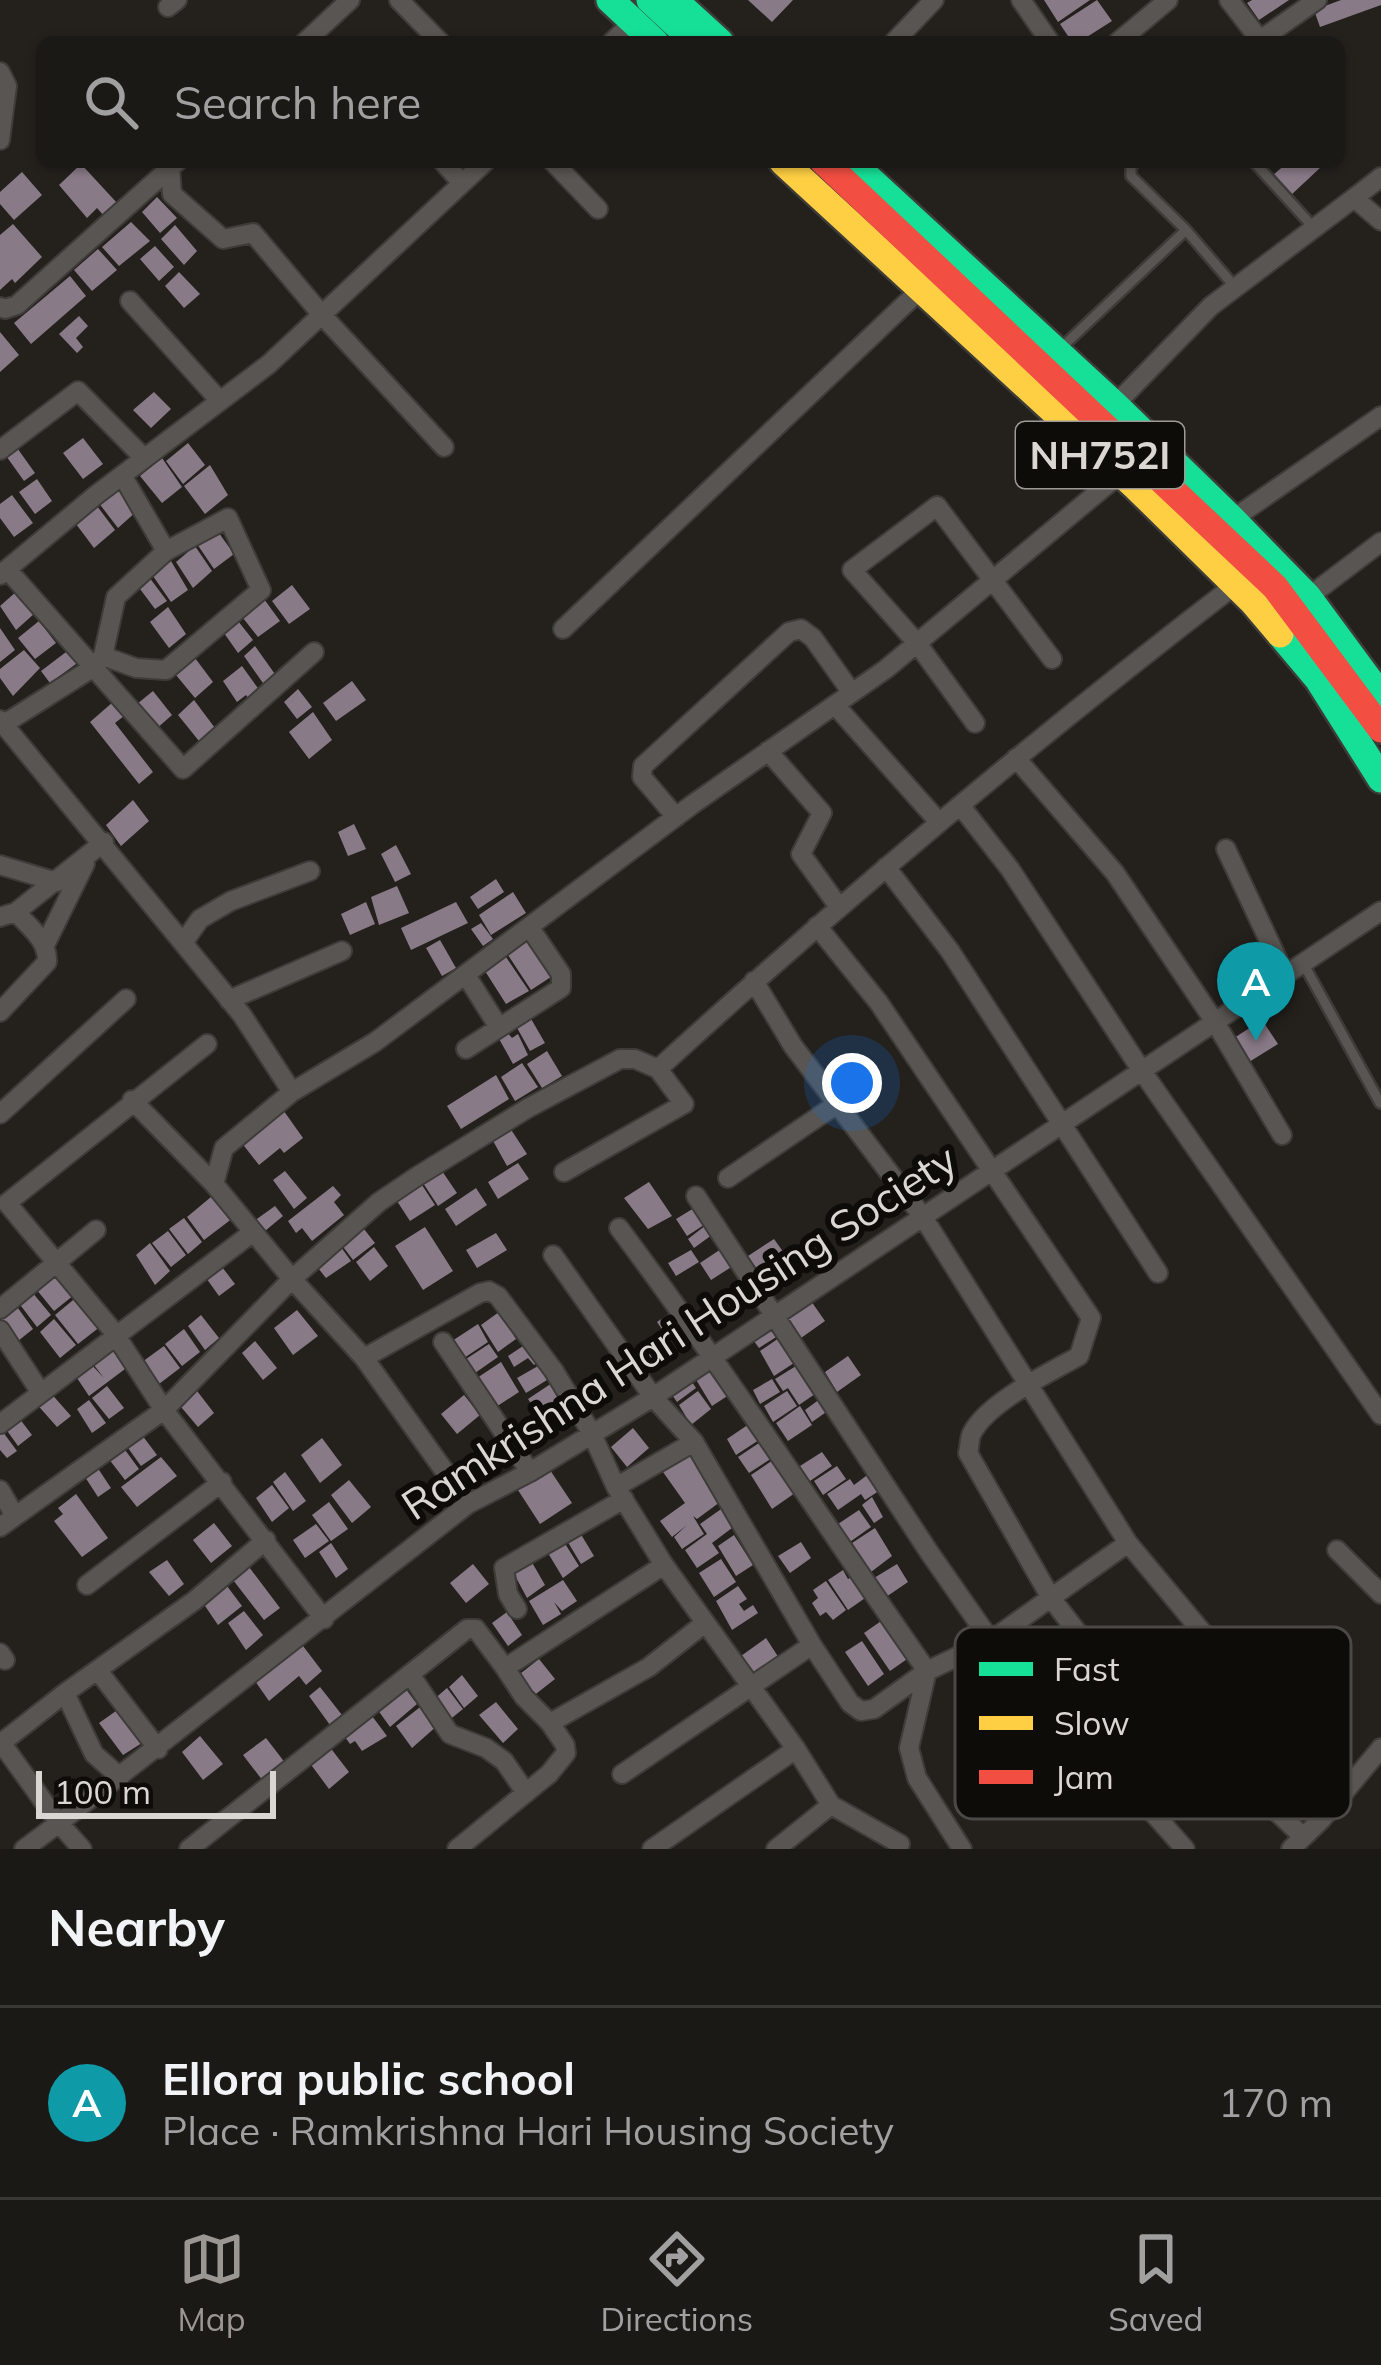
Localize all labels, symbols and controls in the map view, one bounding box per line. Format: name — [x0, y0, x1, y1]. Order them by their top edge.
search box — [36, 36, 1345, 168]
icon: search — [78, 69, 144, 135]
text: Search here — [174, 74, 421, 130]
road number: NH752I — [1016, 422, 1184, 488]
pin: A — [1217, 942, 1295, 1041]
your location — [822, 1053, 882, 1113]
street label: Ramkrishna Hari Housing Society — [391, 1132, 966, 1531]
legend — [955, 1627, 1351, 1819]
text: Fast — [1054, 1648, 1119, 1689]
text: Slow — [1054, 1702, 1130, 1743]
text: Jam — [1054, 1756, 1114, 1797]
scale bar — [36, 1765, 276, 1818]
text: 100 m — [54, 1771, 151, 1812]
text: Nearby — [48, 1895, 225, 1959]
text: Ellora public school — [162, 2050, 575, 2106]
text: A — [72, 2078, 102, 2127]
text: 170 m — [1218, 2078, 1333, 2127]
text: Place · Ramkrishna Hari Housing Society — [162, 2106, 894, 2155]
tab: Map — [178, 2226, 245, 2339]
tab: Directions — [601, 2226, 753, 2339]
tab: Saved — [1108, 2226, 1203, 2339]

